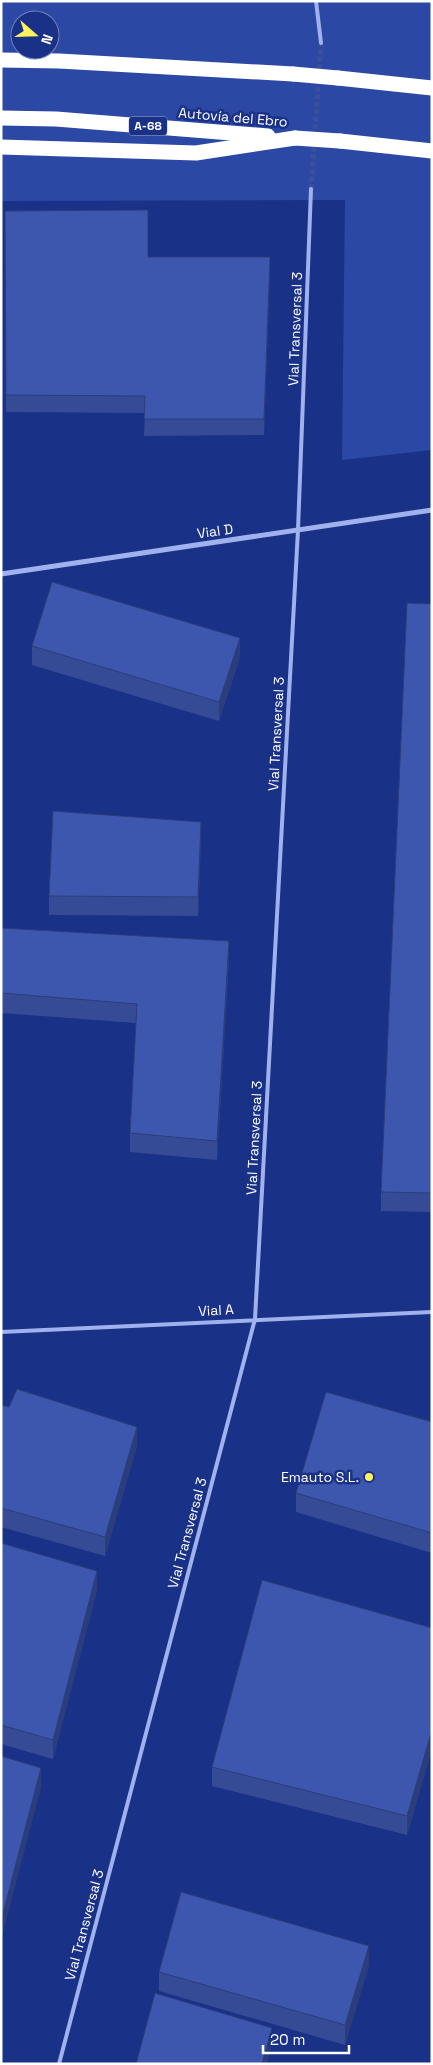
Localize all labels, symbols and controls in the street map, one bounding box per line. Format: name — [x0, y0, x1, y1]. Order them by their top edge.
north arrow — [10, 10, 60, 60]
text: N — [37, 32, 57, 47]
street label: Autovía del Ebro — [178, 103, 288, 131]
road number: A-68 — [129, 116, 167, 136]
street label: Vial Transversal 3 — [284, 272, 306, 386]
street label: Vial D — [196, 520, 234, 542]
street label: Vial Transversal 3 — [264, 676, 288, 792]
street label: Vial Transversal 3 — [242, 1080, 266, 1196]
street label: Vial A — [198, 1300, 235, 1320]
place label: Emauto S.L. — [281, 1468, 359, 1486]
marker: Emauto S.L. — [363, 1471, 375, 1483]
street label: Vial Transversal 3 — [164, 1475, 210, 1591]
street label: Vial Transversal 3 — [61, 1867, 107, 1983]
scale bar — [263, 2022, 349, 2054]
text: 20 m — [270, 2030, 305, 2049]

